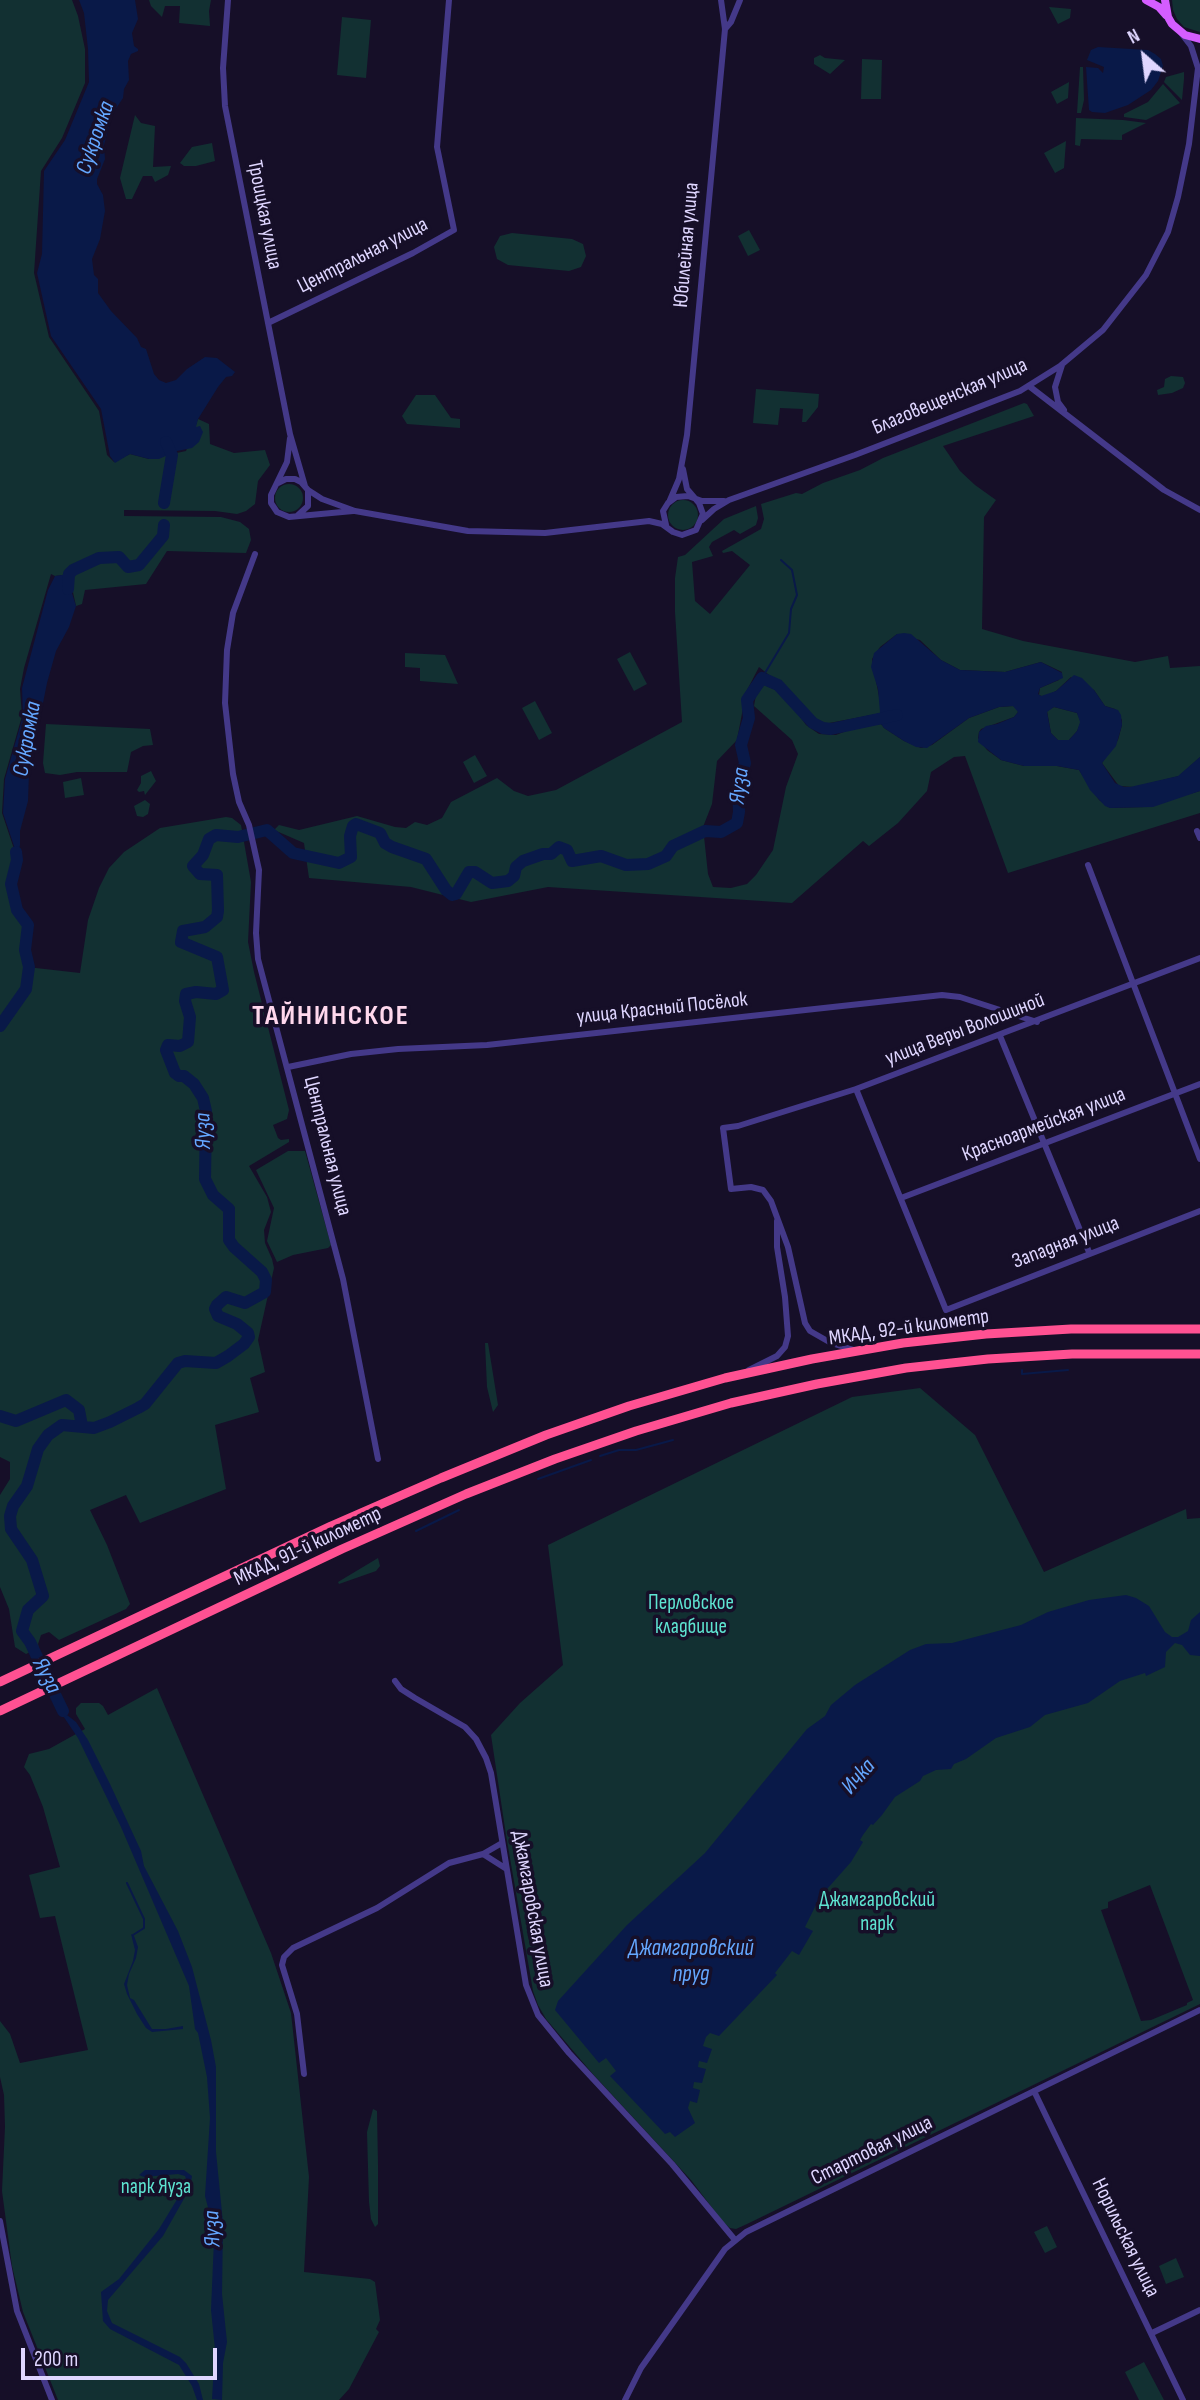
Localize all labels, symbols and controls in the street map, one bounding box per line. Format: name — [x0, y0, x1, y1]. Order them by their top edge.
north arrow — [1109, 21, 1179, 91]
text: N — [1124, 24, 1144, 50]
water label: Сукромка — [71, 98, 121, 178]
street label: Троицкая улица — [241, 158, 287, 272]
street label: Юбилейная улица — [669, 181, 705, 309]
street label: Центральная улица — [294, 212, 432, 300]
street label: Благовещенская улица — [869, 353, 1031, 441]
water label: Сукромка — [8, 699, 48, 779]
water label: Яуза — [724, 766, 756, 806]
street label: улица Красный Посёлок — [575, 987, 749, 1031]
street label: улица Веры Волошиной — [882, 988, 1048, 1072]
district label: ТАЙНИНСКОЕ — [253, 1000, 409, 1034]
street label: Центральная улица — [297, 1074, 357, 1218]
street label: Красноармейская улица — [959, 1082, 1129, 1168]
water label: Яуза — [190, 1112, 218, 1150]
street label: Западная улица — [1009, 1211, 1123, 1275]
street label: МКАД, 92-й километр — [827, 1304, 991, 1352]
street label: МКАД, 91-й километр — [230, 1502, 386, 1592]
park label: Перловское кладбище — [648, 1591, 734, 1641]
water label: Яуза — [25, 1653, 67, 1699]
water label: Ичка — [836, 1754, 882, 1800]
street label: Джамгаровская улица — [506, 1829, 558, 1989]
park label: Джамгаровский парк — [819, 1888, 935, 1938]
water label: Джамгаровский пруд — [628, 1935, 754, 1989]
street label: Стартовая улица — [807, 2111, 937, 2191]
park label: парк Яуза — [121, 2175, 191, 2201]
street label: Норильская улица — [1085, 2175, 1165, 2301]
water label: Яуза — [199, 2210, 227, 2248]
scale bar — [24, 2334, 220, 2378]
text: 200 m — [34, 2347, 78, 2372]

